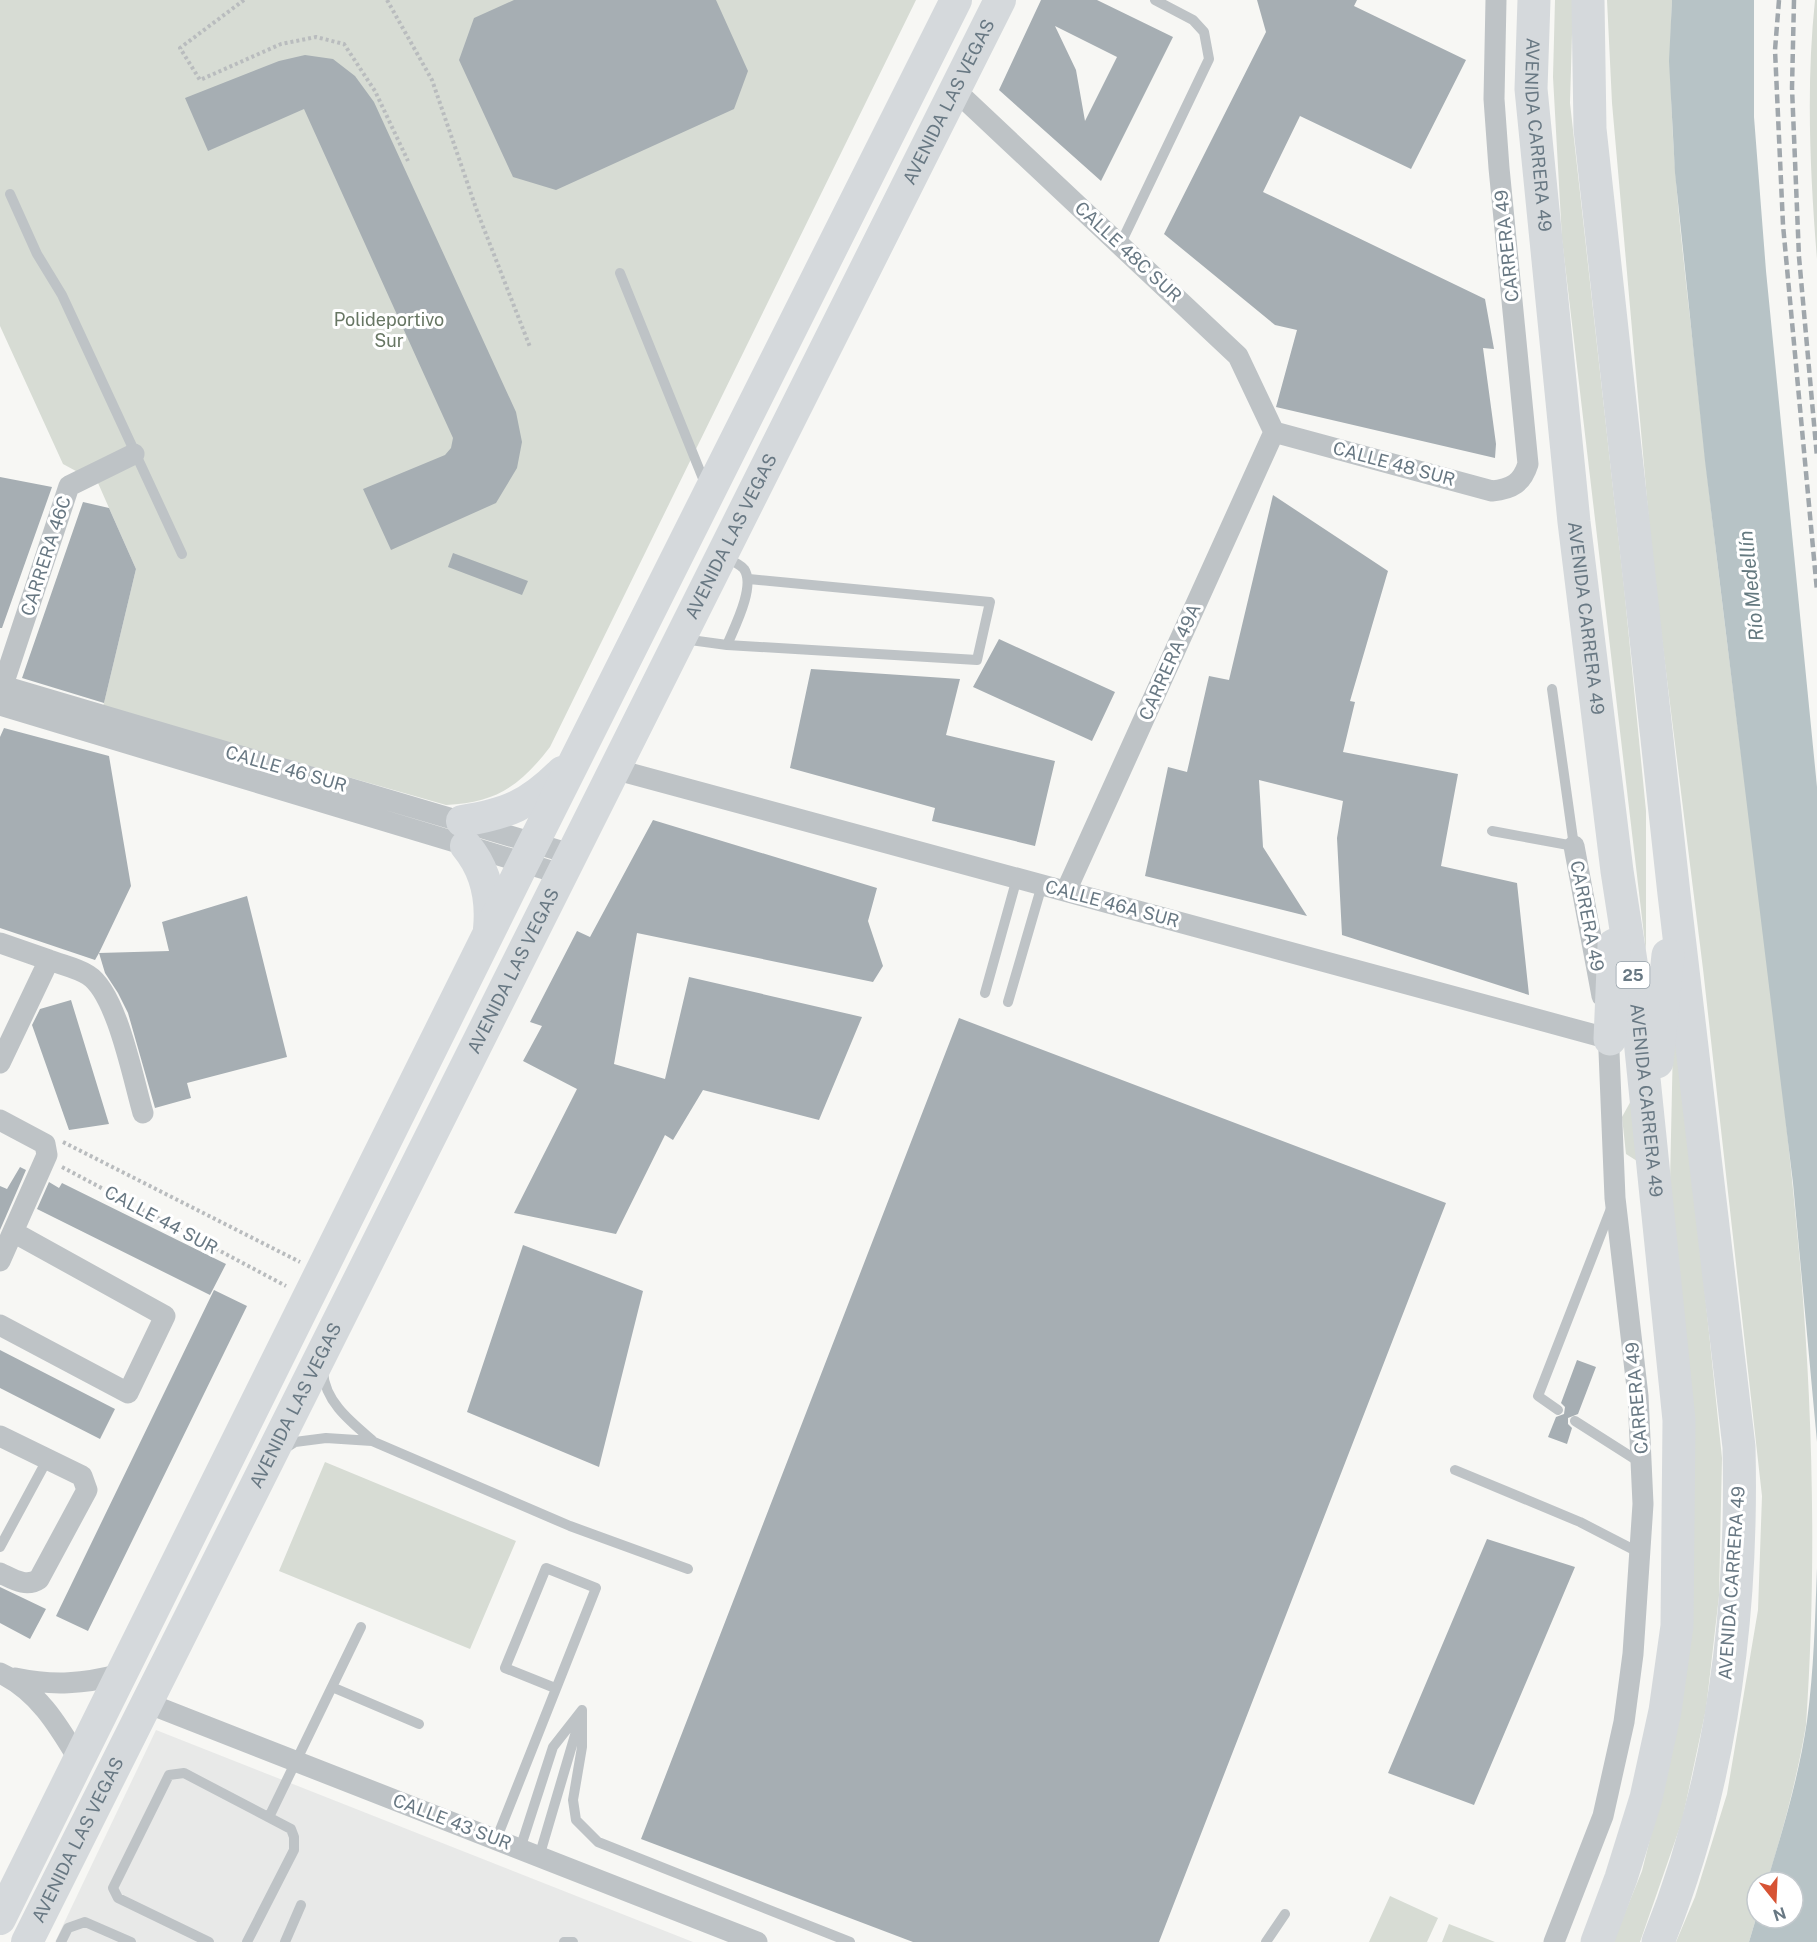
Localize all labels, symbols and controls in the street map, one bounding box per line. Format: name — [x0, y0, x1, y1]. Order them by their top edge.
street label: AVENIDA LAS VEGAS — [898, 16, 999, 188]
street label: AVENIDA CARRERA 49 — [1521, 37, 1556, 233]
street label: CARRERA 49 — [1490, 189, 1523, 303]
street label: CALLE 48C SUR — [1071, 197, 1186, 306]
park label: Polideportivo Sur — [334, 309, 444, 351]
street label: CALLE 48 SUR — [1331, 437, 1457, 490]
street label: AVENIDA LAS VEGAS — [681, 450, 781, 623]
street label: CARRERA 46C — [16, 493, 75, 618]
street label: AVENIDA CARRERA 49 — [1564, 520, 1609, 716]
water label: Río Medellín — [1733, 529, 1769, 643]
street label: CARRERA 49A — [1134, 600, 1205, 723]
street label: CALLE 46 SUR — [223, 741, 349, 796]
street label: CARRERA 49 — [1566, 859, 1609, 973]
street label: CALLE 46A SUR — [1043, 876, 1181, 931]
street label: AVENIDA LAS VEGAS — [463, 885, 563, 1057]
road number: 25 — [1616, 962, 1650, 988]
street label: AVENIDA CARRERA 49 — [1626, 1002, 1667, 1198]
street label: CALLE 44 SUR — [101, 1181, 221, 1258]
street label: AVENIDA LAS VEGAS — [245, 1319, 346, 1492]
street label: CARRERA 49 — [1621, 1341, 1652, 1455]
street label: AVENIDA CARRERA 49 — [1714, 1485, 1749, 1681]
street label: AVENIDA LAS VEGAS — [27, 1754, 128, 1926]
street label: CALLE 43 SUR — [390, 1789, 514, 1854]
north arrow — [1745, 1870, 1805, 1930]
text: N — [1771, 1903, 1788, 1925]

